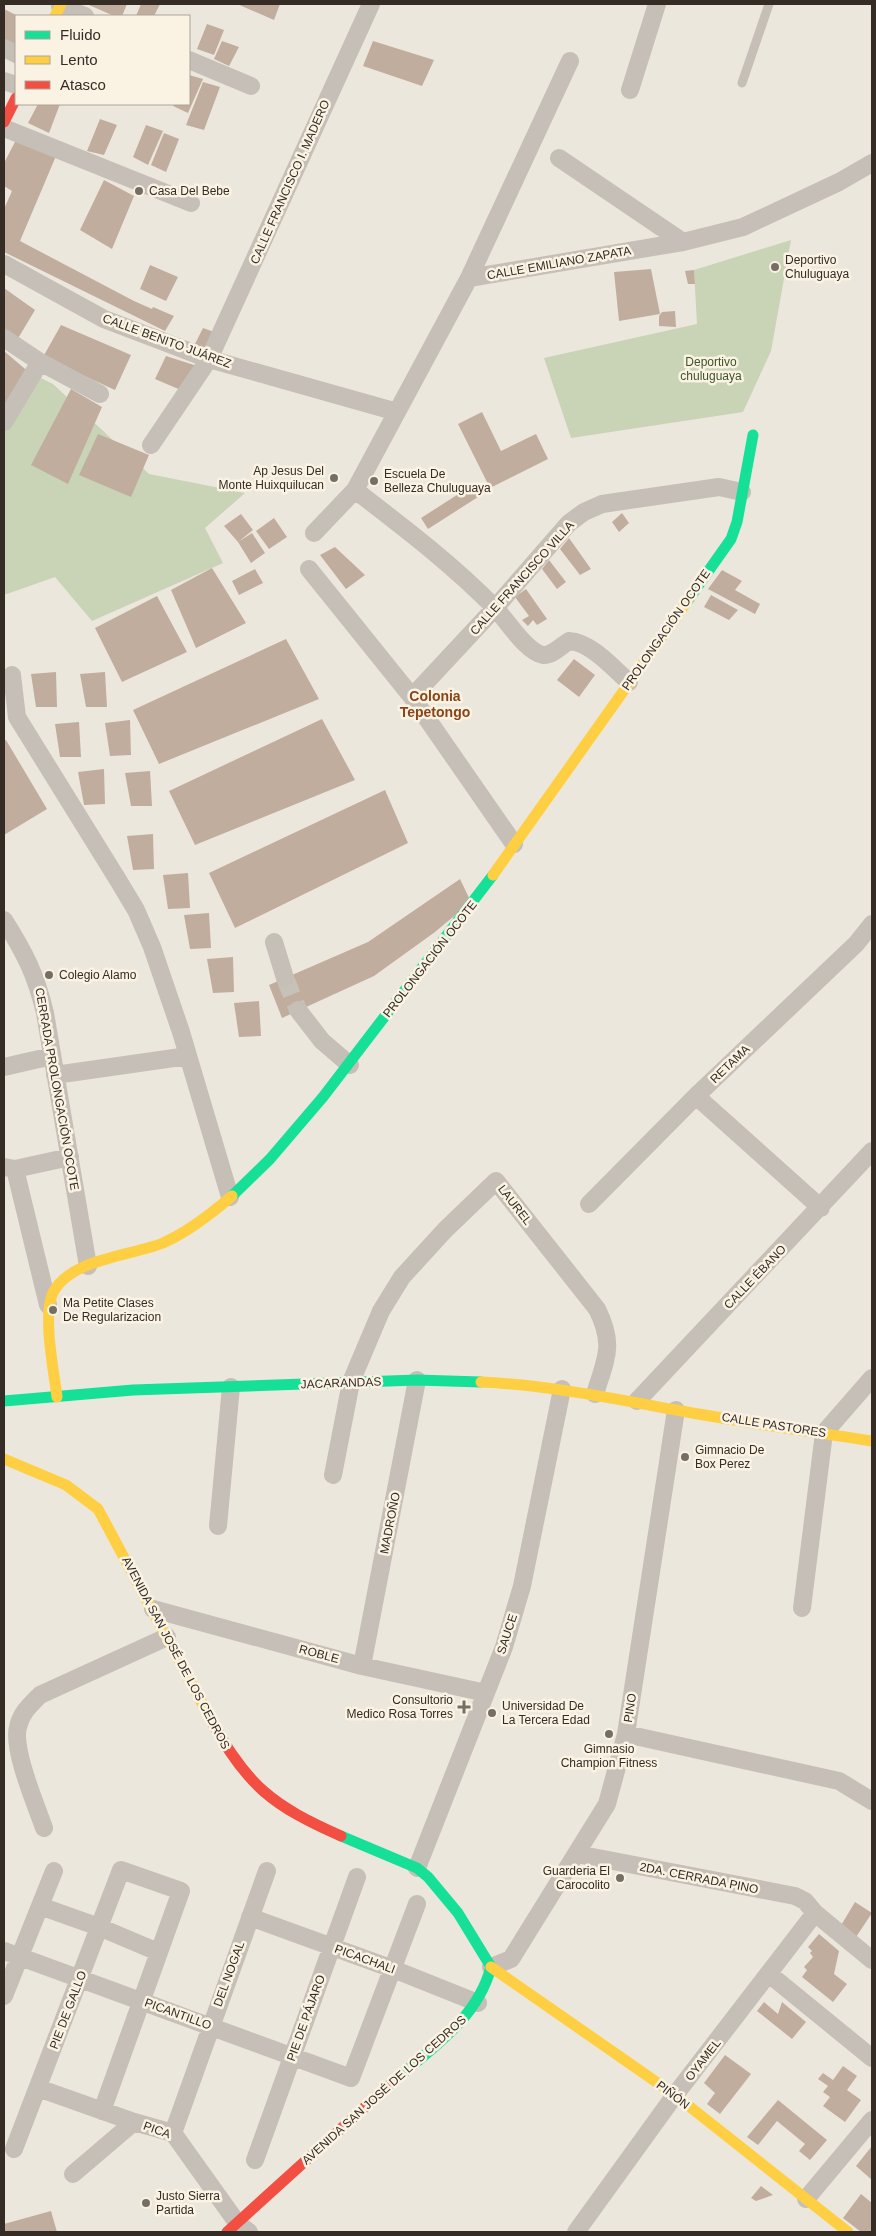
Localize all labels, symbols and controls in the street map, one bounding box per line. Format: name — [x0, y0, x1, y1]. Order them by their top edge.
legend — [15, 15, 190, 105]
text: Fluido — [60, 26, 101, 43]
text: Lento — [60, 51, 98, 68]
text: Atasco — [60, 76, 106, 93]
street label: CALLE FRANCISCO I. MADERO — [247, 98, 333, 266]
place label: Casa Del Bebe — [149, 184, 230, 198]
marker: Casa Del Bebe — [133, 185, 145, 197]
street label: CALLE EMILIANO ZAPATA — [486, 243, 632, 283]
place label: Deportivo Chuluguaya — [785, 253, 849, 281]
marker: Deportivo Chuluguaya — [769, 261, 781, 273]
street label: CALLE BENITO JUÁREZ — [101, 310, 234, 371]
park label: Deportivo chuluguaya — [680, 355, 742, 383]
place label: Ap Jesus Del Monte Huixquilucan — [219, 464, 324, 492]
place label: Escuela De Belleza Chuluguaya — [384, 467, 491, 495]
marker: Ap Jesus Del Monte Huixquilucan — [328, 472, 340, 484]
marker: Escuela De Belleza Chuluguaya — [368, 475, 380, 487]
street label: CALLE FRANCISCO VILLA — [467, 518, 577, 638]
street label: PROLONGACIÓN OCOTE — [618, 566, 713, 693]
district label: Colonia Tepetongo — [400, 688, 470, 720]
street label: PROLONGACIÓN OCOTE — [379, 897, 480, 1020]
place label: Colegio Alamo — [59, 968, 137, 982]
marker: Colegio Alamo — [43, 969, 55, 981]
street label: CERRADA PROLONGACIÓN OCOTE — [32, 986, 83, 1191]
street label: RETAMA — [707, 1042, 753, 1086]
street label: LAUREL — [495, 1182, 535, 1228]
street label: CALLE ÉBANO — [720, 1241, 789, 1312]
place label: Ma Petite Clases De Regularizacion — [63, 1296, 161, 1324]
marker: Ma Petite Clases De Regularizacion — [47, 1304, 59, 1316]
street label: JACARANDAS — [300, 1375, 382, 1391]
street label: CALLE PASTORES — [721, 1410, 827, 1440]
place label: Gimnacio De Box Perez — [695, 1443, 765, 1471]
marker: Gimnacio De Box Perez — [679, 1451, 691, 1463]
street label: MADROÑO — [377, 1491, 403, 1555]
street label: AVENIDA SAN JOSÉ DE LOS CEDROS — [119, 1554, 234, 1752]
street label: SAUCE — [494, 1612, 520, 1656]
street label: ROBLE — [298, 1642, 340, 1666]
street label: PINO — [621, 1692, 639, 1724]
place label: Consultorio Medico Rosa Torres — [347, 1693, 453, 1721]
place label: Universidad De La Tercera Edad — [502, 1699, 590, 1727]
marker: Consultorio Medico Rosa Torres — [457, 1700, 471, 1714]
marker: Universidad De La Tercera Edad — [486, 1707, 498, 1719]
marker: Gimnasio Champion Fitness — [603, 1728, 615, 1740]
place label: Gimnasio Champion Fitness — [561, 1742, 657, 1770]
street label: 2DA. CERRADA PINO — [638, 1860, 760, 1896]
place label: Guarderia El Carocolito — [543, 1864, 610, 1892]
marker: Guarderia El Carocolito — [614, 1872, 626, 1884]
street label: DEL NOGAL — [211, 1939, 247, 2008]
street label: PICACHALI — [333, 1942, 397, 1976]
street label: PIE DE GALLO — [47, 1969, 89, 2051]
street label: PIE DE PÁJARO — [283, 1973, 328, 2063]
street label: PICANTILLO — [143, 1995, 213, 2033]
street label: AVENIDA SAN JOSÉ DE LOS CEDROS — [298, 2012, 469, 2167]
street label: OYAMEL — [682, 2036, 724, 2084]
street label: PIÑÓN — [654, 2077, 693, 2112]
street label: PICA — [141, 2119, 173, 2141]
place label: Justo Sierra Partida — [156, 2189, 220, 2217]
marker: Justo Sierra Partida — [140, 2197, 152, 2209]

